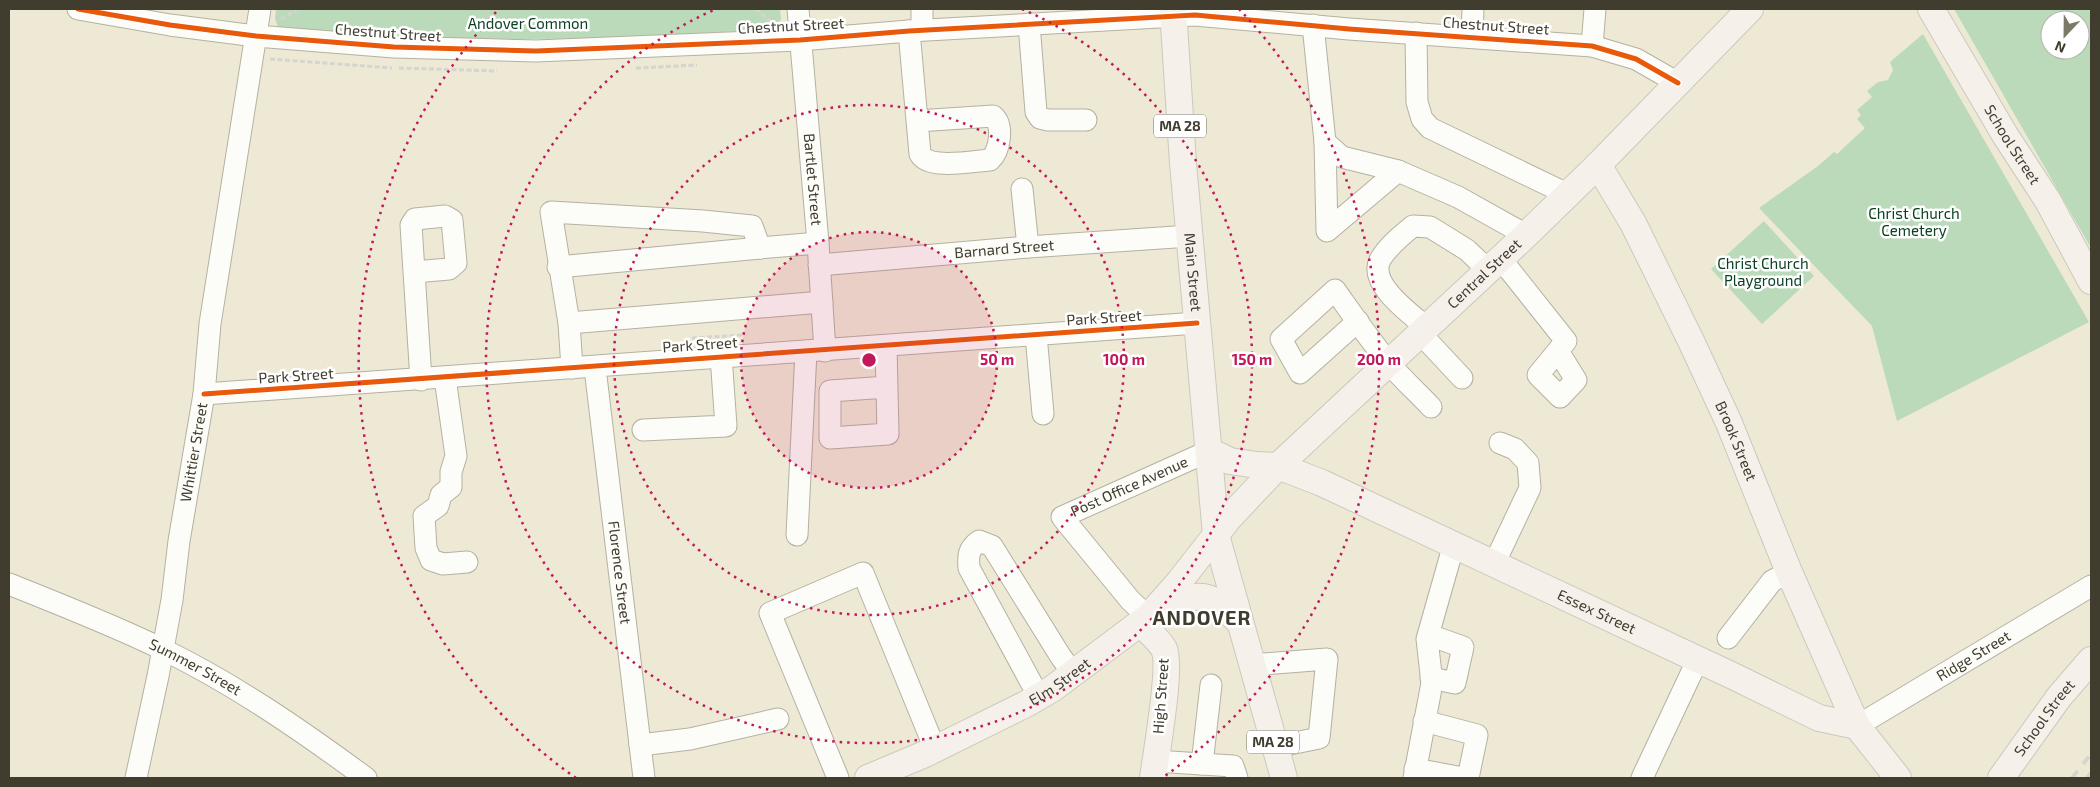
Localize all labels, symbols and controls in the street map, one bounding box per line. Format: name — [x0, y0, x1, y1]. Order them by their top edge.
north arrow — [2040, 10, 2090, 60]
street label: Chestnut Street — [1442, 12, 1550, 38]
street label: Chestnut Street — [737, 13, 845, 37]
park label: Andover Common — [468, 14, 588, 32]
street label: Chestnut Street — [334, 19, 442, 45]
text: N — [2052, 38, 2068, 57]
street label: School Street — [1981, 101, 2045, 188]
road number: MA 28 — [1154, 114, 1206, 138]
street label: Bartlet Street — [801, 132, 826, 226]
park label: Christ Church Cemetery — [1868, 204, 1960, 239]
street label: Main Street — [1181, 232, 1206, 313]
street label: Central Street — [1443, 234, 1525, 312]
street label: Barnard Street — [954, 235, 1055, 261]
park label: Christ Church Playground — [1717, 254, 1809, 289]
street label: Park Street — [1066, 305, 1143, 329]
street label: Park Street — [662, 332, 739, 356]
text: 50 m — [980, 350, 1014, 368]
text: 100 m — [1103, 350, 1145, 368]
text: 150 m — [1232, 350, 1272, 368]
text: 200 m — [1357, 350, 1401, 368]
centre of rings — [860, 351, 878, 369]
street label: Park Street — [258, 363, 335, 387]
street label: Brook Street — [1712, 398, 1761, 484]
street label: Whittier Street — [176, 401, 210, 503]
street label: Post Office Avenue — [1068, 452, 1190, 520]
street label: Florence Street — [605, 520, 636, 625]
street label: Essex Street — [1555, 585, 1639, 637]
district label: ANDOVER — [1152, 605, 1252, 629]
street label: Ridge Street — [1933, 626, 2014, 684]
street label: Summer Street — [147, 634, 245, 699]
street label: Elm Street — [1025, 653, 1094, 709]
street label: High Street — [1148, 657, 1172, 734]
street label: School Street — [2010, 675, 2078, 759]
road number: MA 28 — [1247, 730, 1299, 754]

